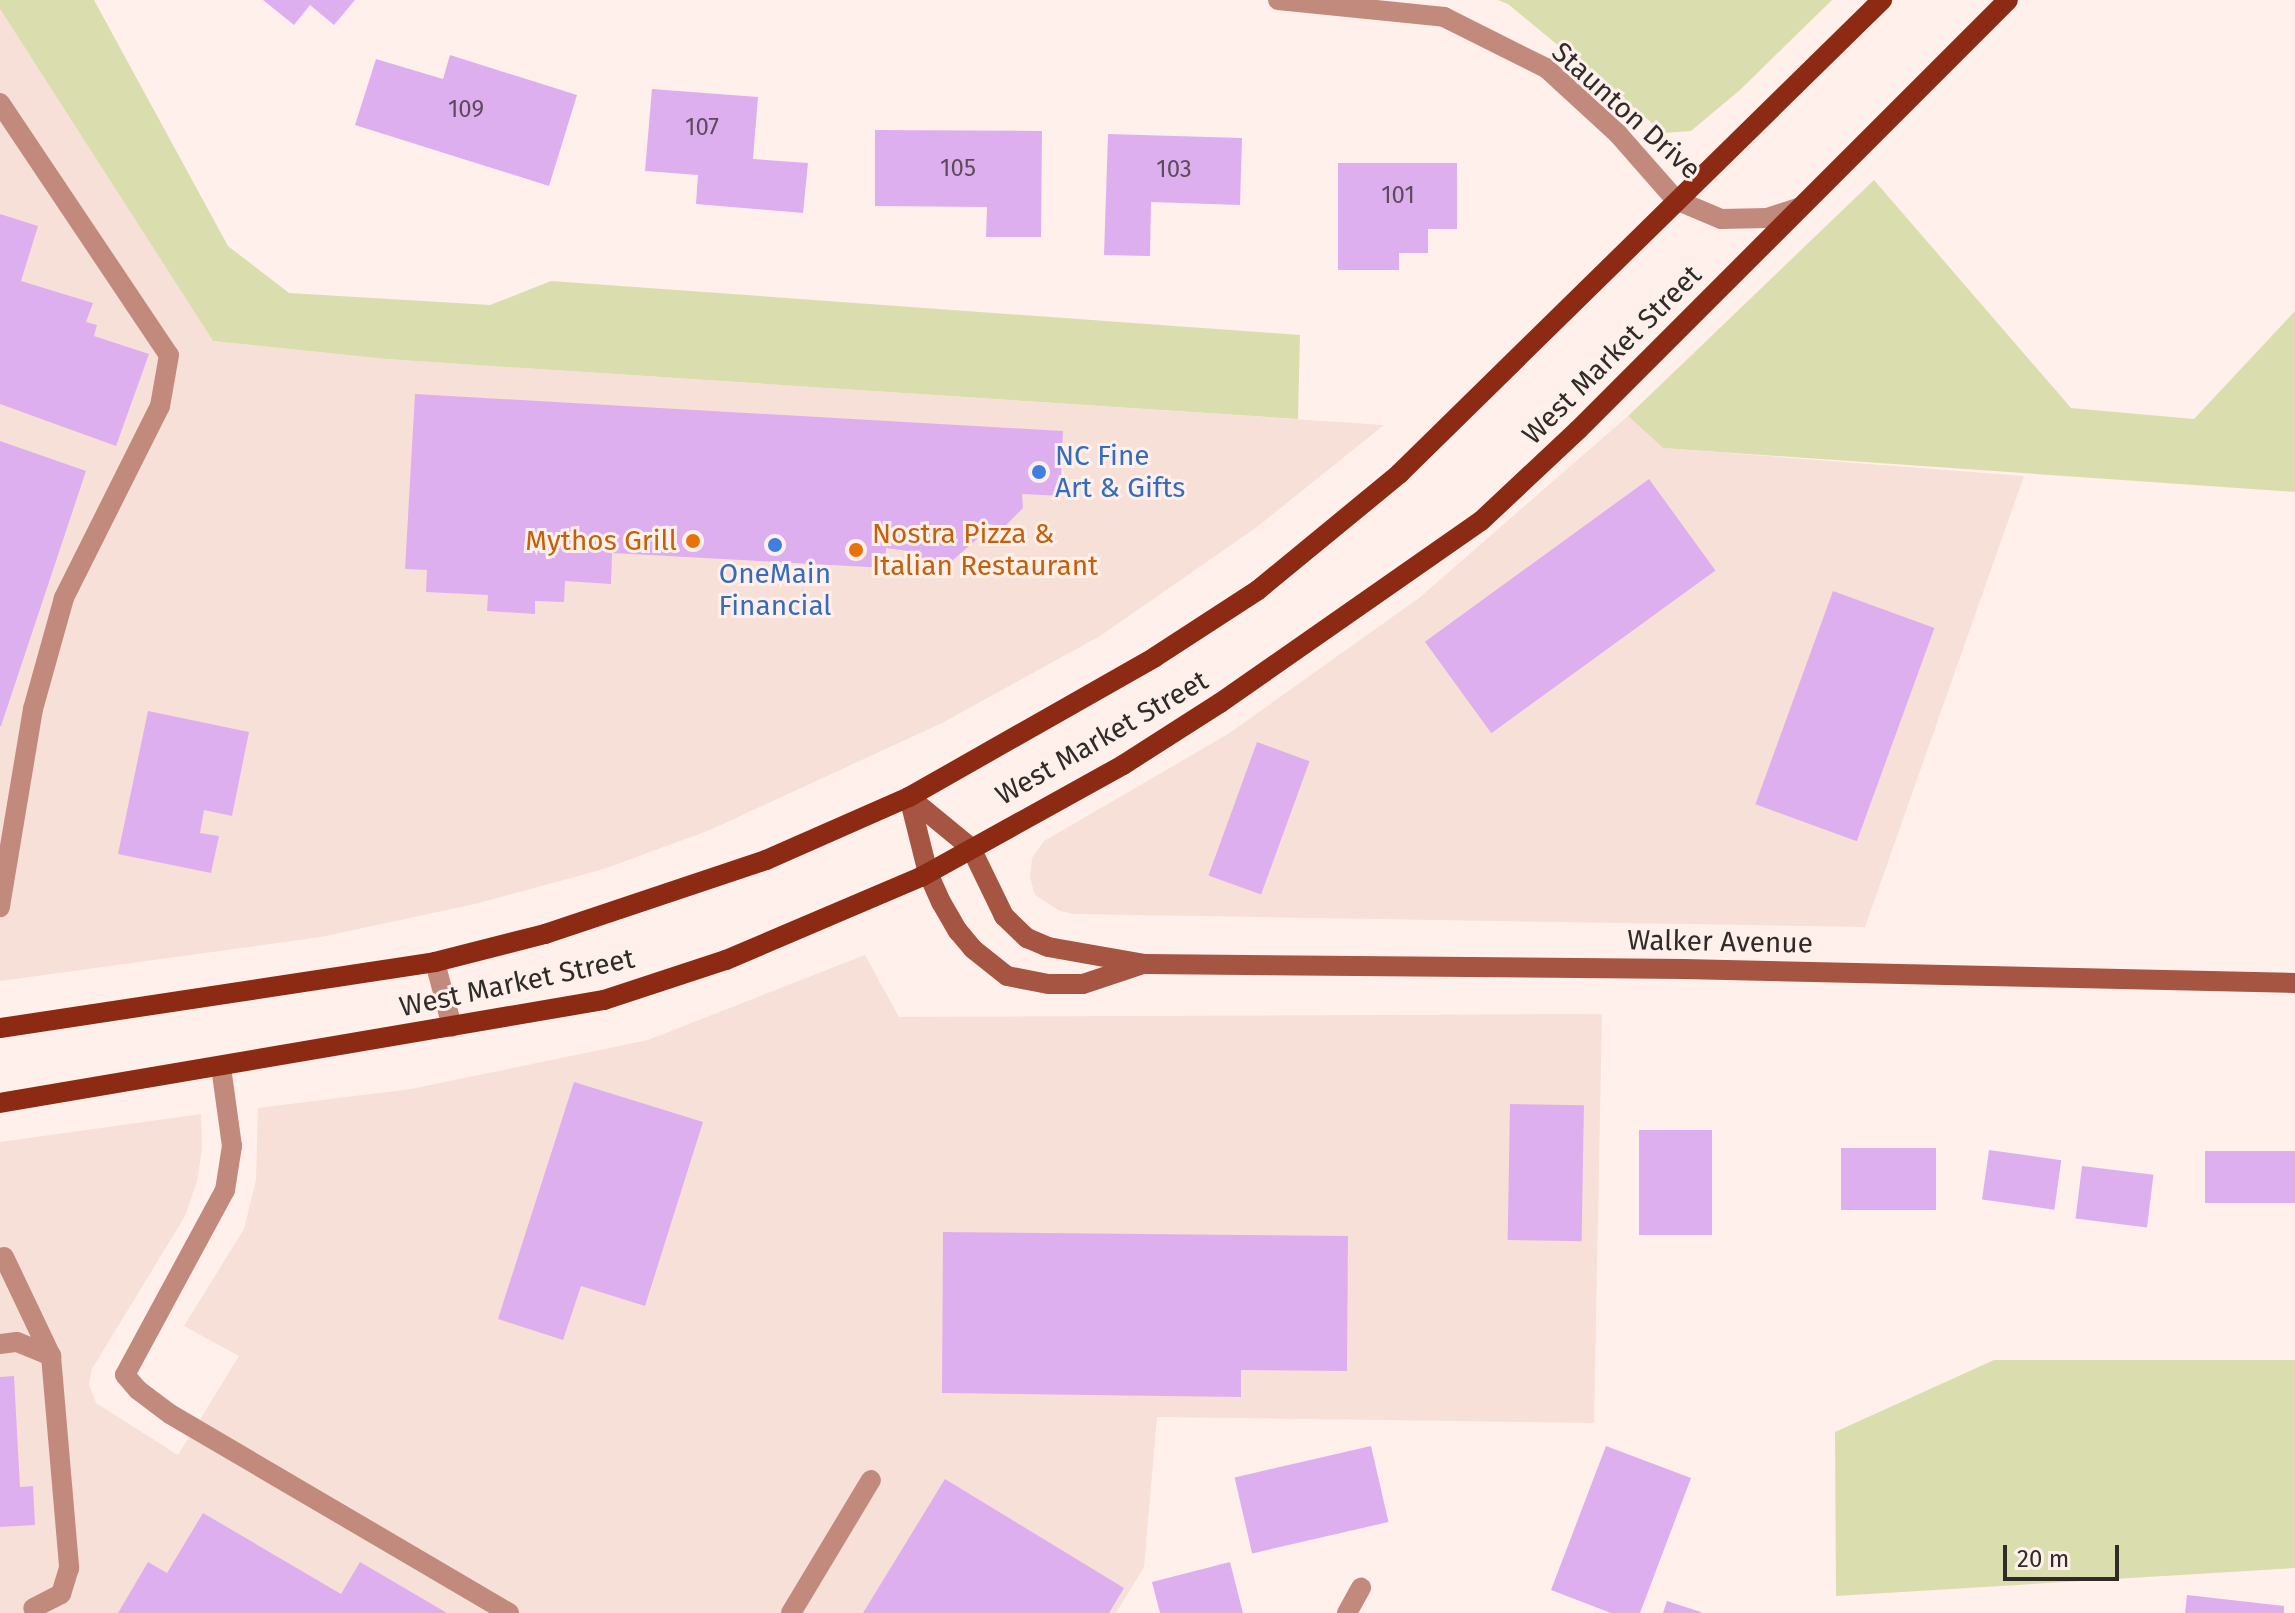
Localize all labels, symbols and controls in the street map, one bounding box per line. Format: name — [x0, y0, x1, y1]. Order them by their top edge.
street label: Staunton Drive — [1545, 35, 1707, 187]
house number: 109 — [448, 96, 484, 124]
house number: 107 — [685, 114, 719, 142]
house number: 105 — [940, 155, 976, 183]
house number: 103 — [1156, 156, 1192, 184]
house number: 101 — [1381, 182, 1415, 210]
street label: West Market Street — [1515, 258, 1709, 452]
place label: NC Fine Art & Gifts — [1055, 439, 1185, 505]
marker: NC Fine Art & Gifts — [1030, 463, 1048, 481]
place label: Nostra Pizza & Italian Restaurant — [872, 517, 1098, 583]
place label: Mythos Grill — [525, 524, 677, 558]
marker: Mythos Grill — [684, 532, 702, 550]
marker: OneMain Financial — [766, 536, 784, 554]
marker: Nostra Pizza & Italian Restaurant — [847, 541, 865, 559]
place label: OneMain Financial — [718, 557, 832, 623]
street label: West Market Street — [990, 664, 1214, 812]
street label: Walker Avenue — [1627, 924, 1813, 960]
street label: West Market Street — [396, 942, 638, 1024]
scale bar — [2007, 1529, 2123, 1579]
text: 20 m — [2017, 1545, 2069, 1573]

